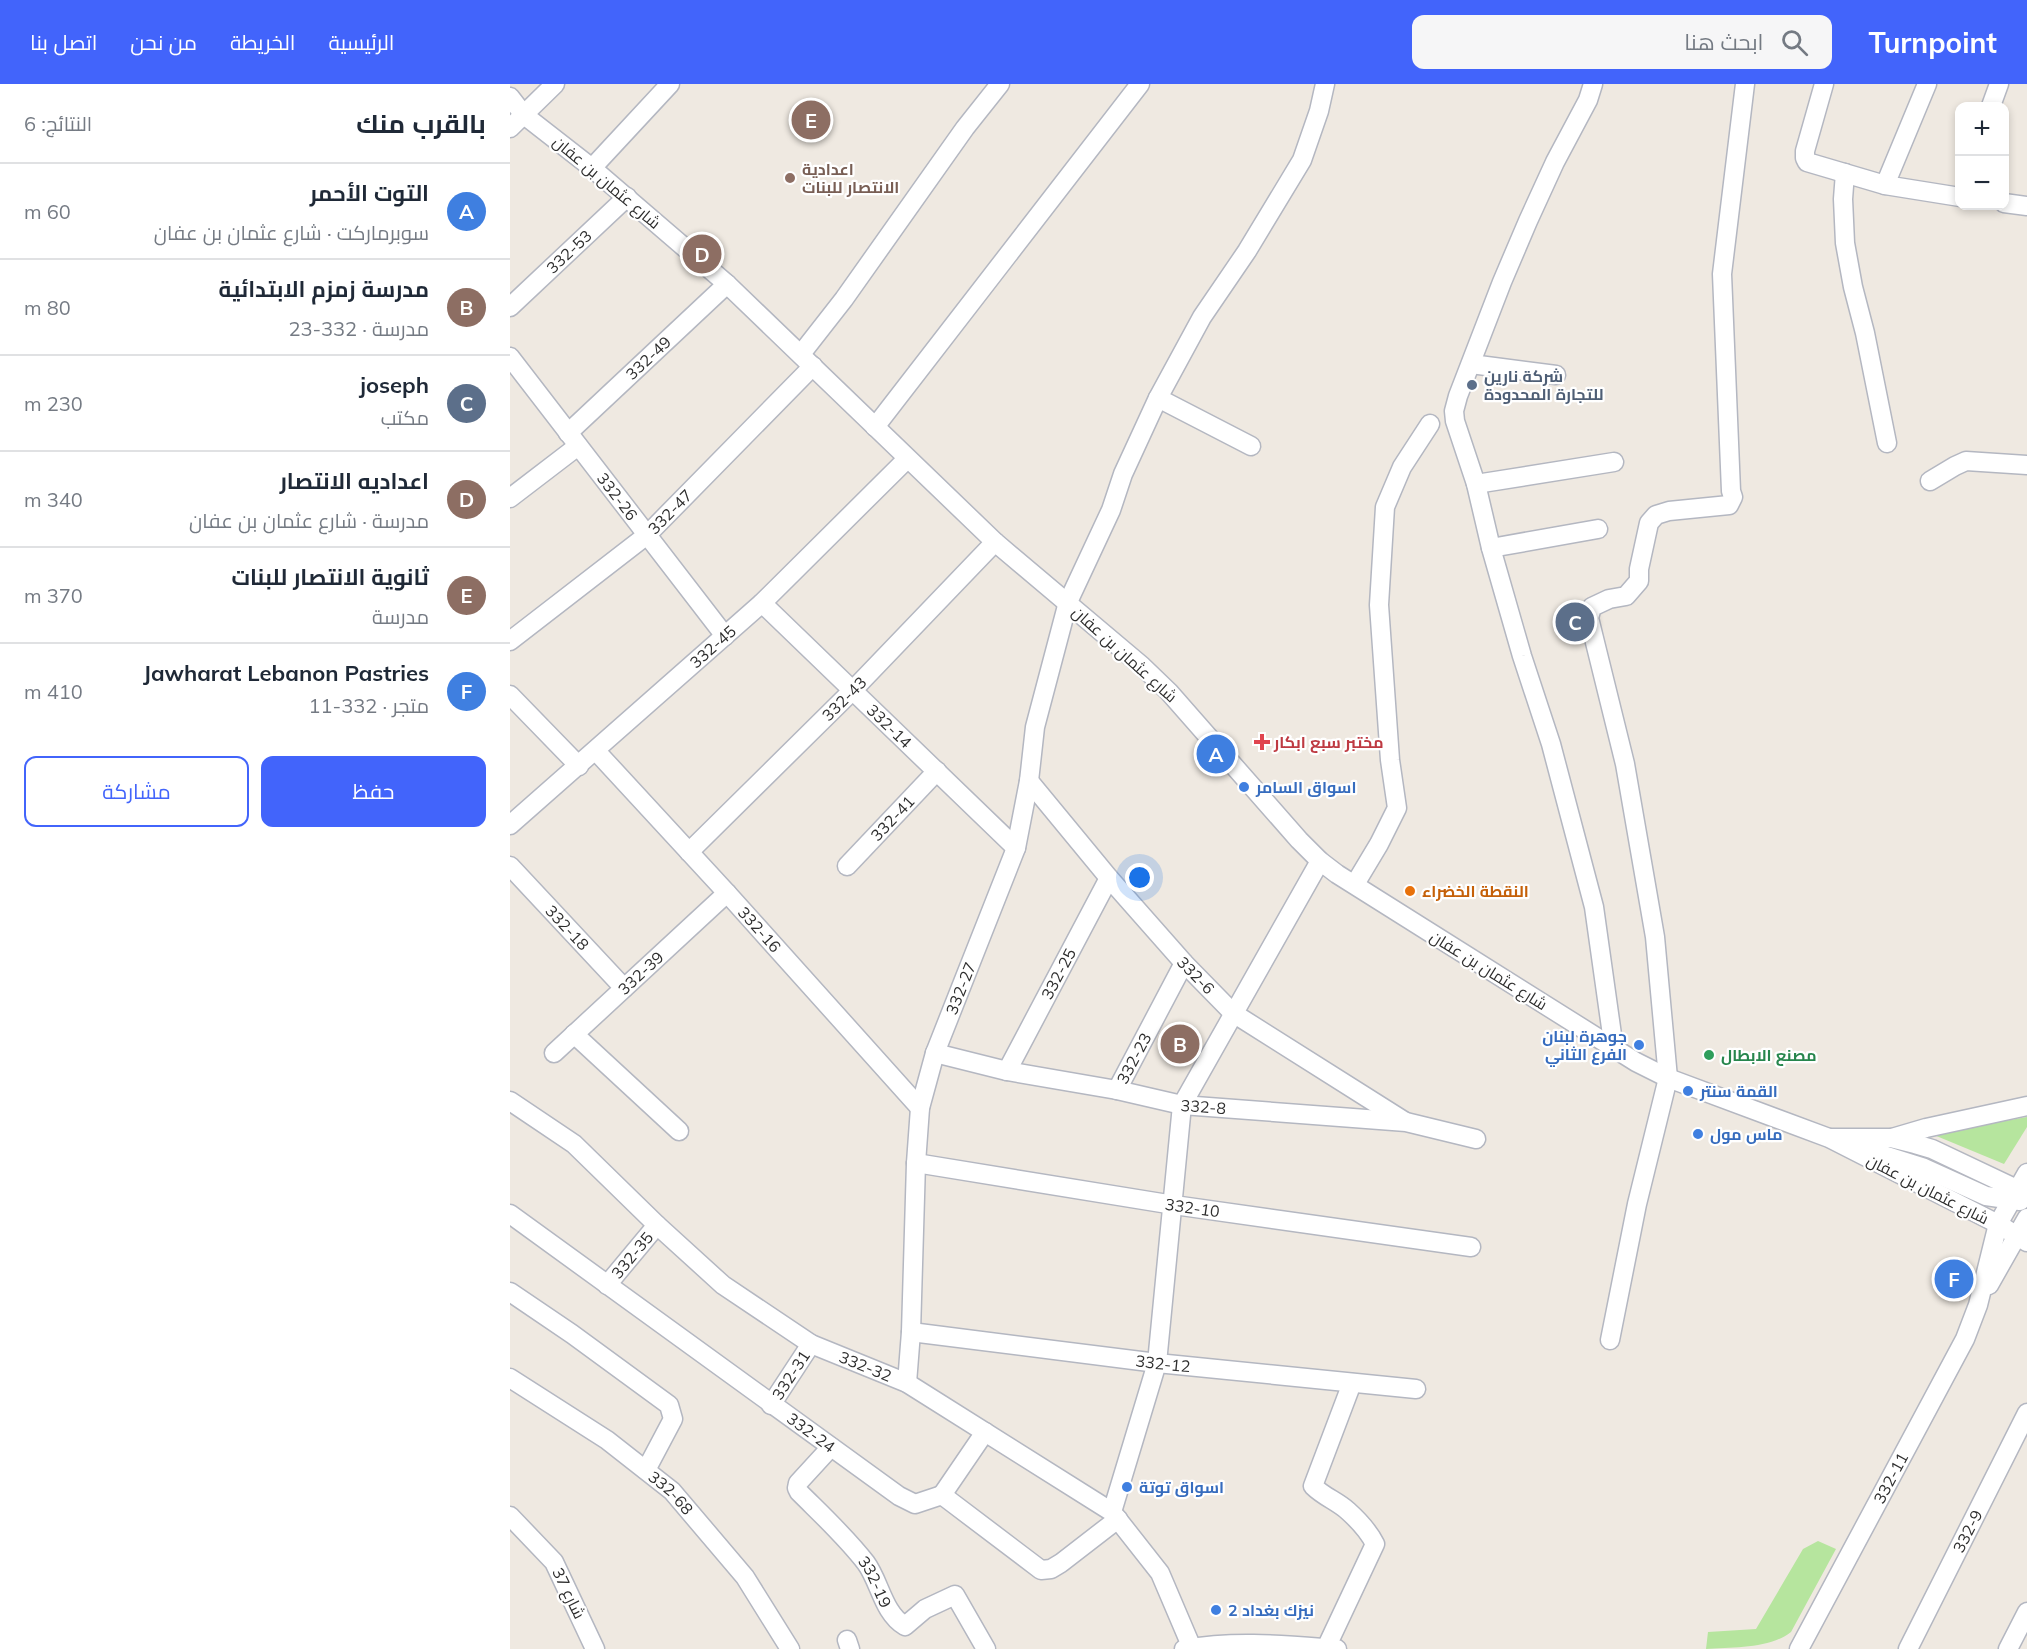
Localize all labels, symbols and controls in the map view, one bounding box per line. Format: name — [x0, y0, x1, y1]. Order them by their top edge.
search box — [1412, 15, 1832, 69]
text: Turnpoint — [1868, 25, 1997, 60]
icon: search — [1778, 26, 1811, 59]
text: ابحث هنا — [1684, 28, 1763, 56]
text: اتصل بنا — [30, 29, 97, 55]
text: من نحن — [130, 29, 197, 55]
text: الخريطة — [230, 29, 295, 55]
text: الرئيسية — [328, 29, 394, 55]
pin: E — [792, 98, 830, 142]
map controls — [1955, 102, 2009, 210]
button: + — [1955, 102, 2009, 156]
text: بالقرب منك — [356, 107, 486, 140]
text: النتائج: 6 — [24, 111, 92, 136]
street label: شارع عثمان بن عفان — [548, 131, 665, 234]
button: − — [1955, 156, 2009, 210]
place label: اعدادية الانتصار للبنات — [802, 159, 899, 197]
marker: اعدادية الانتصار للبنات — [783, 171, 797, 185]
text: التوت الأحمر — [310, 179, 429, 207]
text: 60 m — [24, 199, 71, 224]
text: A — [459, 199, 474, 224]
text: سوبرماركت · شارع عثمان بن عفان — [154, 220, 429, 245]
street label: 332-53 — [542, 225, 596, 278]
pin: D — [682, 232, 722, 276]
text: مدرسة زمزم الابتدائية — [219, 275, 429, 303]
text: 80 m — [24, 295, 71, 320]
text: B — [460, 295, 473, 320]
text: مدرسة · 332-23 — [288, 316, 429, 341]
street label: 332-49 — [621, 332, 675, 384]
place label: شركة نارين للتجارة المحدودة — [1484, 366, 1604, 404]
text: joseph — [360, 371, 429, 399]
marker: شركة نارين للتجارة المحدودة — [1465, 378, 1479, 392]
text: 230 m — [24, 391, 83, 416]
text: C — [460, 391, 473, 416]
text: مكتب — [381, 405, 429, 430]
text: اعداديه الانتصار — [280, 467, 429, 495]
street label: 332-26 — [593, 469, 642, 524]
street label: 332-47 — [644, 485, 696, 538]
text: 340 m — [24, 487, 83, 512]
text: D — [459, 487, 474, 512]
text: مدرسة · شارع عثمان بن عفان — [189, 508, 429, 533]
text: ثانوية الانتصار للبنات — [232, 563, 429, 591]
text: 370 m — [24, 583, 83, 608]
text: E — [461, 583, 472, 608]
pin: C — [1556, 600, 1594, 644]
street label: شارع عثمان بن عفان — [1067, 602, 1182, 708]
text: مدرسة — [372, 604, 429, 629]
street label: 332-45 — [685, 621, 740, 672]
text: Jawharat Lebanon Pastries — [143, 659, 429, 687]
street label: 332-43 — [818, 672, 871, 725]
text: 410 m — [24, 679, 83, 704]
text: F — [461, 679, 472, 704]
text: متجر · 332-11 — [309, 693, 429, 718]
street label: 332-14 — [863, 700, 916, 752]
pin: A — [1196, 732, 1236, 776]
place label: مختبر سبع ابكار — [1273, 732, 1384, 753]
marker: مختبر سبع ابكار — [1255, 735, 1269, 749]
button: مشاركة — [24, 756, 249, 827]
button: حفظ — [261, 756, 486, 827]
place label: اسواق السامر — [1255, 777, 1356, 797]
marker: اسواق السامر — [1237, 780, 1251, 794]
street label: 332-41 — [866, 791, 919, 845]
your location — [1125, 863, 1154, 892]
place label: النقطة الخضراء — [1422, 881, 1529, 901]
marker: النقطة الخضراء — [1403, 884, 1417, 898]
street label: 332-18 — [541, 900, 593, 954]
street label: 332-16 — [734, 902, 785, 956]
street label: شارع عثمان بن عفان — [1426, 926, 1551, 1016]
street label: 332-25 — [1037, 945, 1080, 1003]
street label: 332-39 — [614, 947, 668, 999]
street label: 332-6 — [1173, 952, 1219, 998]
street label: 332-27 — [941, 959, 980, 1017]
pin: B — [1160, 1022, 1200, 1066]
place label: جوهرة لبنان الفرع الثاني — [1542, 1026, 1627, 1067]
street label: 332-23 — [1112, 1029, 1155, 1087]
marker: جوهرة لبنان الفرع الثاني — [1632, 1038, 1646, 1052]
place label: مصنع الابطال — [1721, 1045, 1817, 1066]
marker: مصنع الابطال — [1702, 1048, 1716, 1062]
place label: القمة سنتر — [1699, 1081, 1778, 1101]
marker: القمة سنتر — [1681, 1084, 1695, 1098]
street label: 332-8 — [1180, 1095, 1227, 1118]
place label: ماس مول — [1710, 1124, 1783, 1144]
marker: ماس مول — [1691, 1127, 1705, 1141]
street label: شارع عثمان بن عفان — [1863, 1150, 1992, 1230]
street label: 332-10 — [1164, 1194, 1221, 1221]
street label: 332-35 — [607, 1228, 657, 1283]
pin: F — [1934, 1256, 1974, 1302]
street label: 332-31 — [767, 1346, 814, 1403]
street label: 332-32 — [836, 1347, 895, 1386]
street label: 332-12 — [1135, 1350, 1191, 1376]
street label: 332-24 — [783, 1408, 840, 1457]
street label: 332-11 — [1869, 1449, 1912, 1507]
street label: 332-68 — [644, 1466, 698, 1519]
place label: اسواق توتة — [1139, 1477, 1224, 1497]
marker: اسواق توتة — [1120, 1480, 1134, 1494]
street label: 332-9 — [1948, 1506, 1987, 1556]
street label: 332-19 — [854, 1552, 896, 1611]
street label: شارع 37 — [546, 1564, 590, 1623]
place label: نيزك بغداد 2 — [1228, 1600, 1314, 1620]
marker: نيزك بغداد 2 — [1209, 1603, 1223, 1617]

